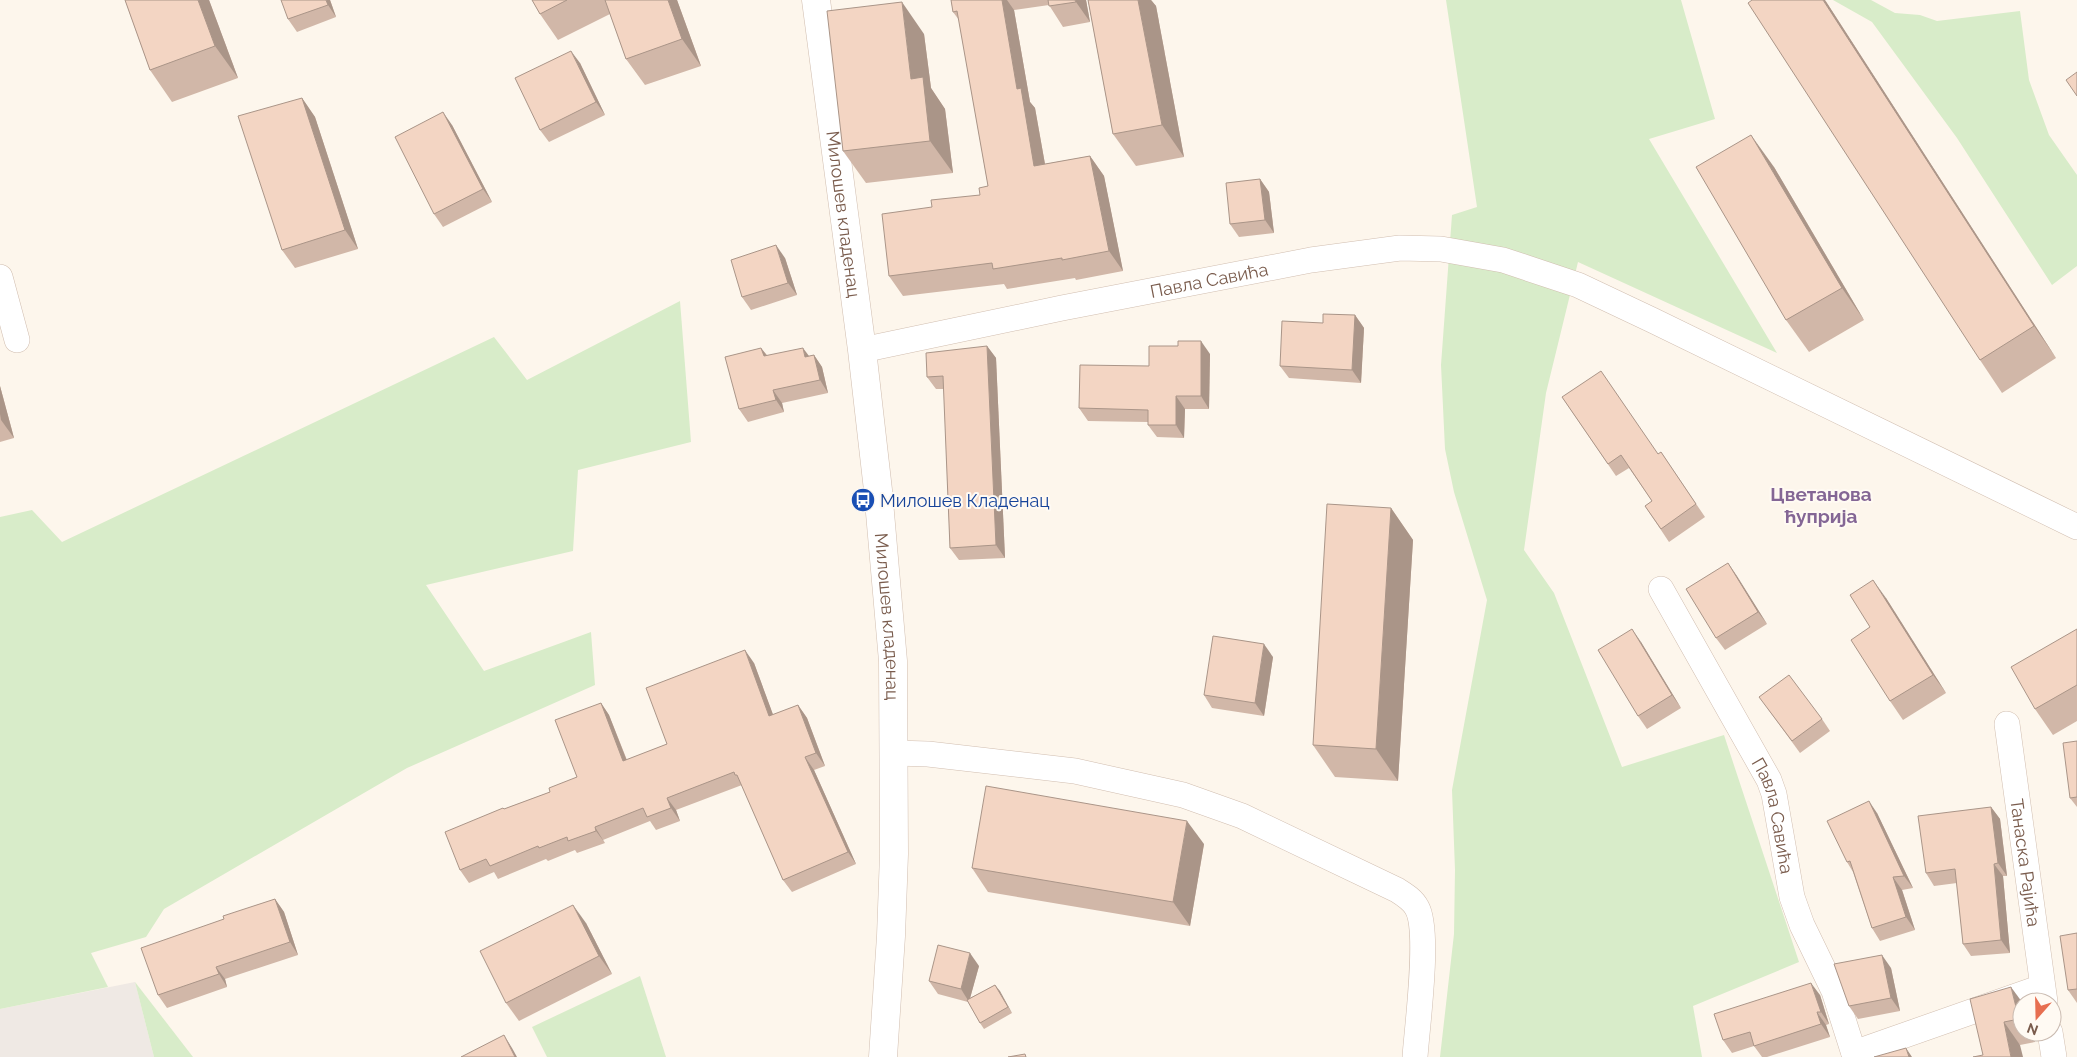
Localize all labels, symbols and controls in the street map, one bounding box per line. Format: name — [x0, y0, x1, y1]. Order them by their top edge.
street label: Милошев кладенац — [823, 130, 865, 299]
street label: Павла Савића — [1148, 258, 1270, 301]
district label: Цветанова ћуприја — [1770, 483, 1872, 527]
bus stop icon: Милошев Кладенац — [850, 487, 876, 513]
place label: Милошев Кладенац — [880, 490, 1050, 511]
street label: Милошев кладенац — [871, 532, 904, 700]
street label: Павла Савића — [1748, 754, 1798, 875]
street label: Танаска Рајића — [2007, 797, 2045, 928]
north arrow — [2012, 992, 2062, 1042]
text: N — [2025, 1020, 2040, 1039]

